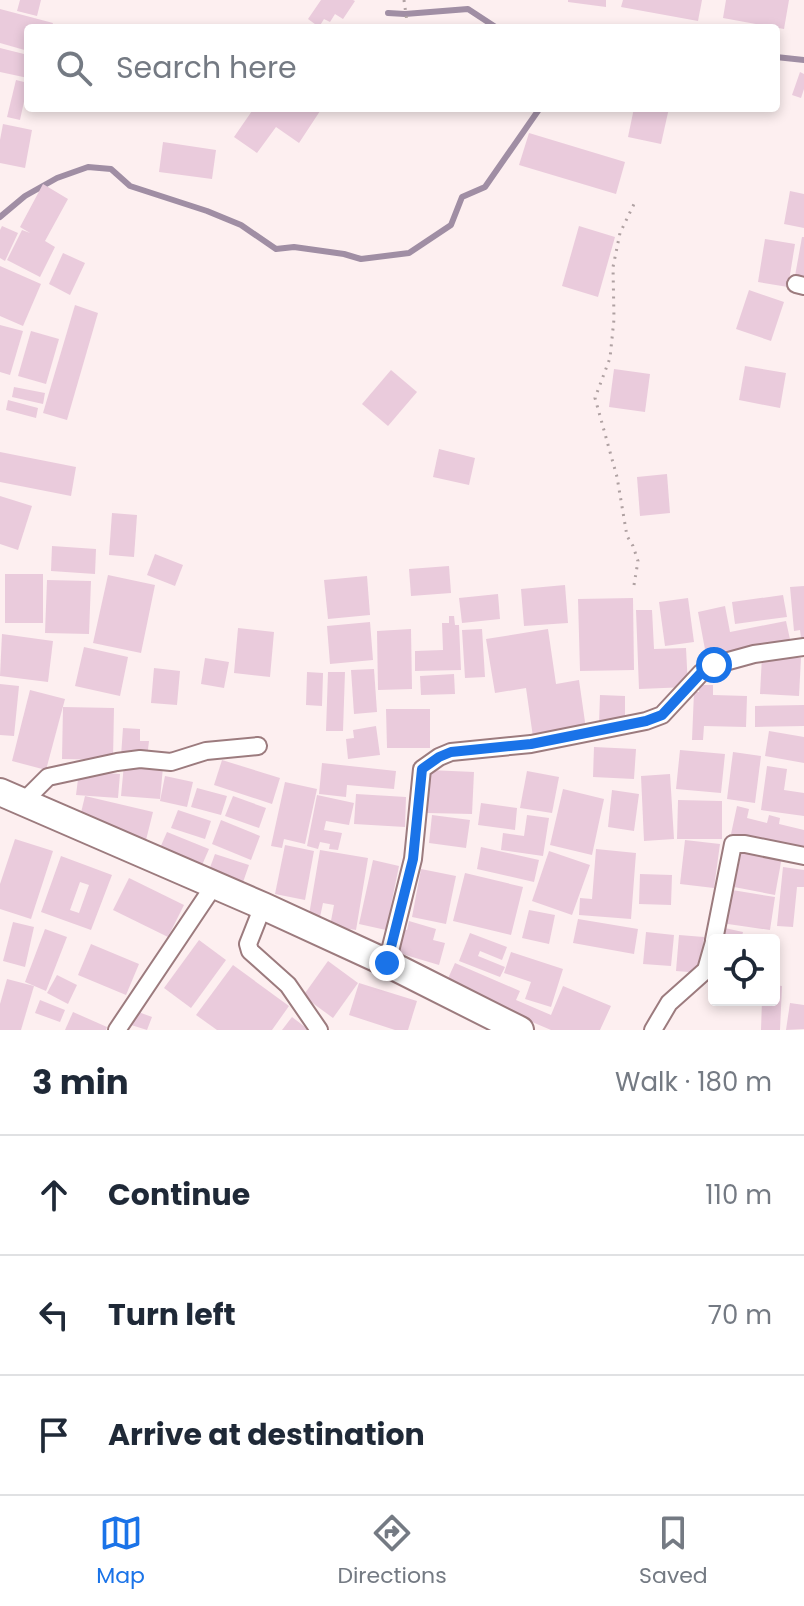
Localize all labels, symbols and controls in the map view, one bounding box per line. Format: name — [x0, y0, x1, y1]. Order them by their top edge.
search box — [24, 24, 780, 112]
icon: search — [52, 46, 96, 90]
text: Search here — [116, 46, 297, 89]
route start — [696, 647, 732, 683]
map controls — [708, 934, 780, 1006]
button: locate — [708, 934, 780, 1006]
route end — [369, 945, 405, 981]
text: 3 min — [32, 1058, 129, 1106]
text: Walk · 180 m — [615, 1064, 772, 1100]
icon: ahead — [32, 1173, 76, 1217]
text: Continue — [108, 1173, 250, 1216]
text: 110 m — [705, 1177, 772, 1213]
icon: left — [32, 1293, 76, 1337]
text: Turn left — [108, 1293, 236, 1336]
text: 70 m — [708, 1297, 772, 1333]
icon: arrive — [32, 1413, 76, 1457]
text: Arrive at destination — [108, 1413, 425, 1456]
tab: Map — [96, 1511, 145, 1592]
tab: Directions — [337, 1511, 447, 1592]
tab: Saved — [639, 1511, 708, 1592]

